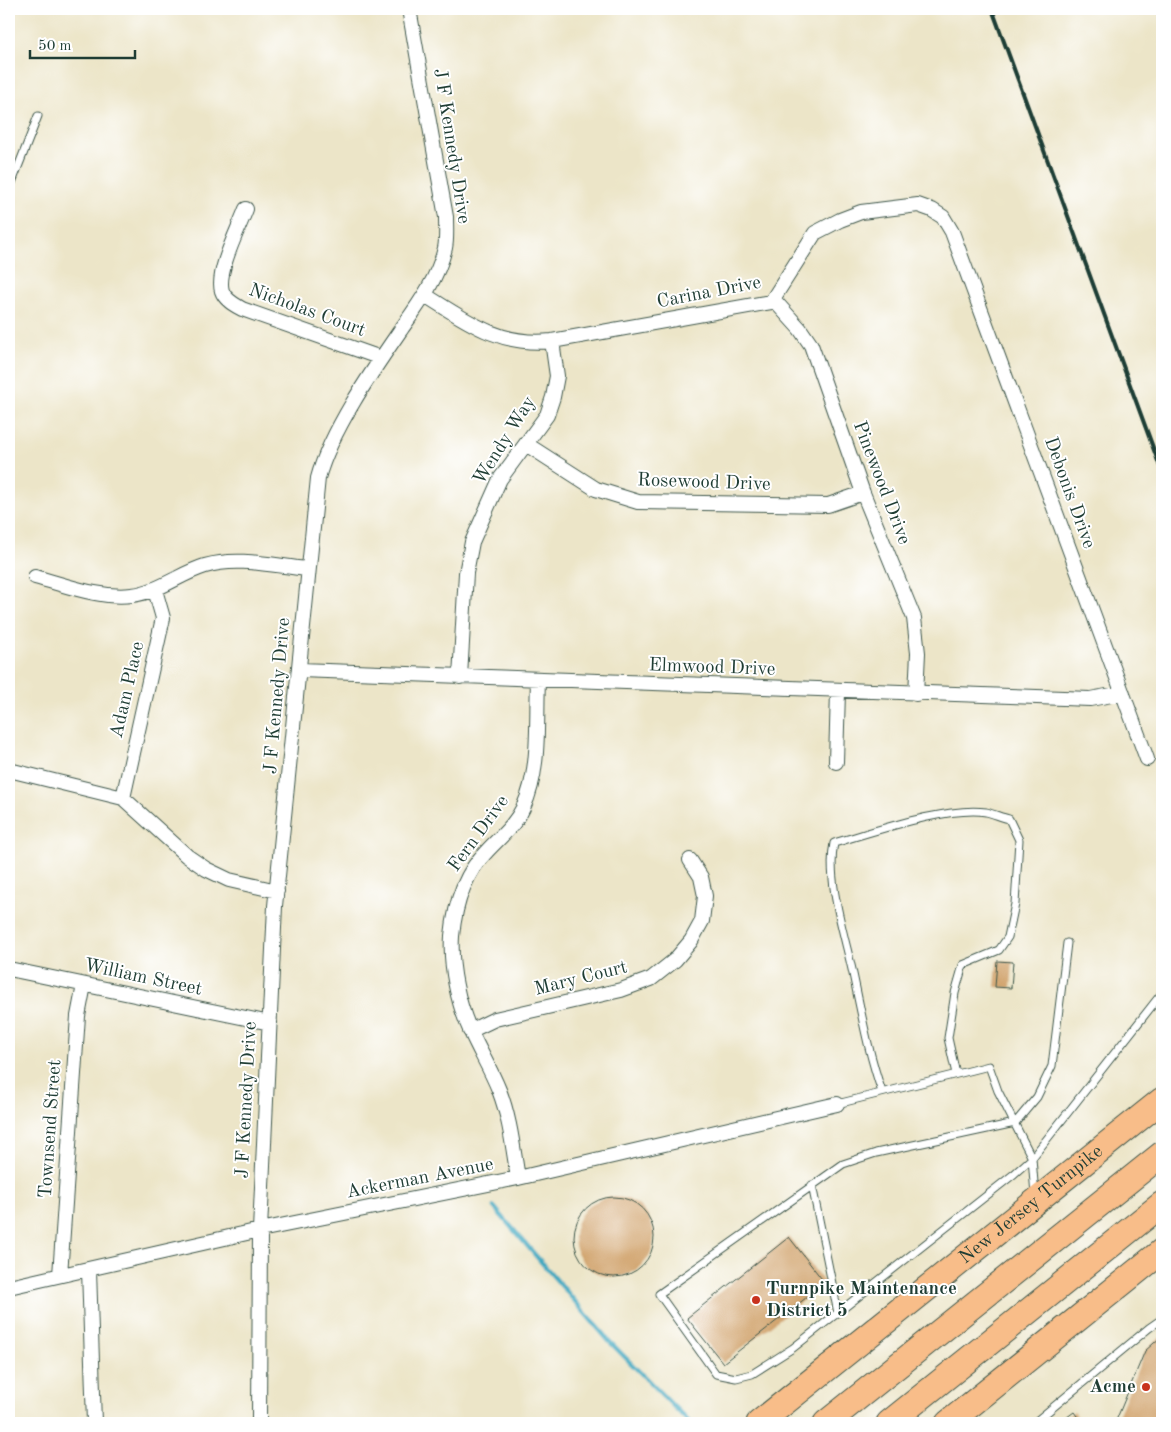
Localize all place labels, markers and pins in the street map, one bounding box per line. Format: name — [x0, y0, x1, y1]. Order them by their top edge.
place label: Turnpike Maintenance District 5 — [766, 1280, 957, 1321]
marker: Turnpike Maintenance District 5 — [750, 1294, 762, 1306]
place label: Acme — [1089, 1378, 1136, 1397]
marker: Acme — [1140, 1381, 1152, 1393]

